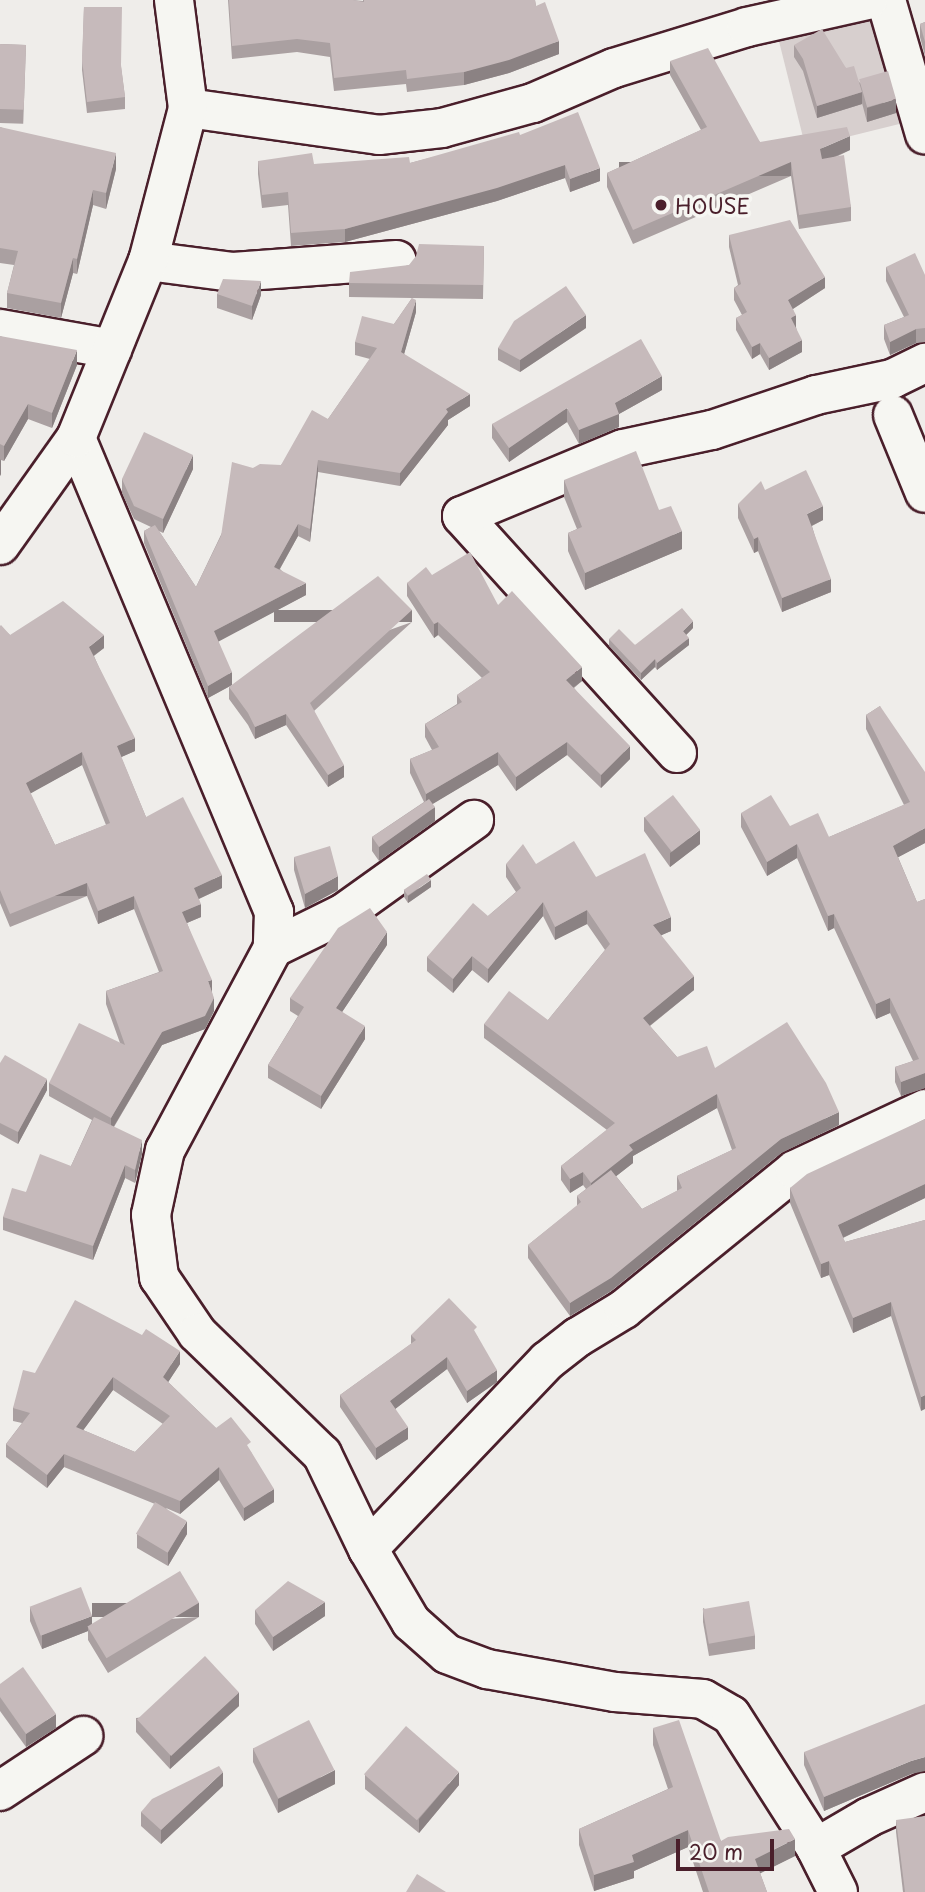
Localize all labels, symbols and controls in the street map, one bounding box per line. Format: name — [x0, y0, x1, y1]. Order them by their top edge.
place label: HOUSE — [675, 192, 750, 218]
marker: HOUSE — [653, 197, 669, 213]
scale bar — [680, 1826, 778, 1870]
text: 20 m — [689, 1835, 743, 1867]

